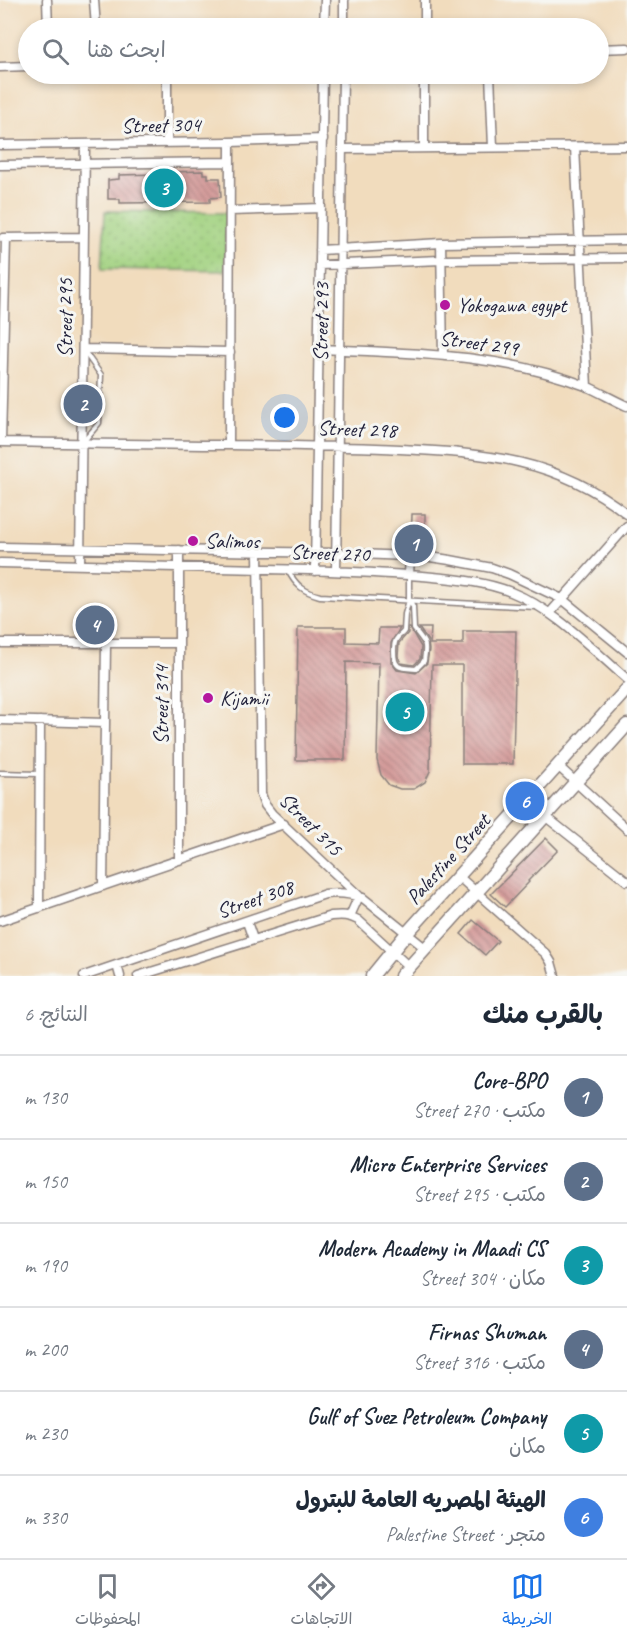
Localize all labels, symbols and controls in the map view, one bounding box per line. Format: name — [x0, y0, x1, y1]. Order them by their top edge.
search box — [18, 18, 609, 84]
icon: search — [39, 35, 72, 68]
text: ابحث هنا — [87, 36, 166, 64]
street label: Street 304 — [121, 111, 203, 139]
pin: 3 — [144, 166, 184, 210]
street label: Street 295 — [52, 277, 78, 358]
street label: Street 293 — [307, 281, 335, 362]
place label: Yokogawa egypt — [457, 292, 568, 318]
marker: Yokogawa egypt — [438, 298, 452, 312]
street label: Street 299 — [438, 325, 522, 362]
pin: 2 — [64, 382, 103, 426]
your location — [270, 403, 299, 432]
street label: Street 298 — [317, 415, 400, 443]
pin: 1 — [394, 522, 434, 566]
place label: Salimos — [205, 528, 261, 554]
marker: Salimos — [186, 534, 200, 548]
street label: Street 270 — [290, 539, 372, 567]
pin: 4 — [76, 602, 115, 648]
street label: Street 314 — [148, 663, 174, 745]
place label: Kijamii — [220, 685, 271, 711]
pin: 5 — [386, 690, 424, 734]
marker: Kijamii — [201, 691, 215, 705]
pin: 6 — [506, 778, 544, 824]
street label: Street 315 — [274, 787, 349, 862]
street label: Palestine Street — [400, 807, 497, 910]
street label: Street 308 — [213, 873, 299, 924]
text: بالقرب منك — [483, 998, 603, 1031]
text: النتائج: 6 — [24, 1002, 88, 1027]
text: Core-BPO — [472, 1067, 546, 1095]
text: 130 m — [24, 1085, 67, 1110]
text: 1 — [579, 1085, 588, 1110]
text: مكتب · Street 270 — [413, 1098, 546, 1123]
text: Micro Enterprise Services — [350, 1151, 546, 1179]
text: 150 m — [24, 1169, 67, 1194]
text: 2 — [579, 1169, 588, 1194]
text: مكتب · Street 295 — [413, 1182, 546, 1207]
text: Modern Academy in Maadi CS — [318, 1235, 546, 1263]
text: 190 m — [24, 1253, 67, 1278]
text: 3 — [579, 1253, 588, 1278]
text: مكان · Street 304 — [420, 1266, 546, 1291]
text: Firnas Shuman — [428, 1319, 546, 1347]
text: 200 m — [24, 1337, 67, 1362]
text: 4 — [579, 1337, 588, 1362]
text: مكتب · Street 316 — [413, 1350, 546, 1375]
text: Gulf of Suez Petroleum Company — [307, 1403, 546, 1431]
text: 230 m — [24, 1421, 67, 1446]
text: 5 — [579, 1421, 588, 1446]
text: مكان — [509, 1434, 546, 1459]
text: الهيئة المصريه العامة للبترول — [295, 1486, 546, 1514]
text: 330 m — [24, 1505, 67, 1530]
text: 6 — [579, 1505, 588, 1530]
text: متجر · Palestine Street — [386, 1522, 546, 1547]
tab: المحفوظات — [75, 1570, 141, 1633]
tab: الاتجاهات — [291, 1570, 352, 1633]
tab: الخريطة — [502, 1570, 552, 1633]

